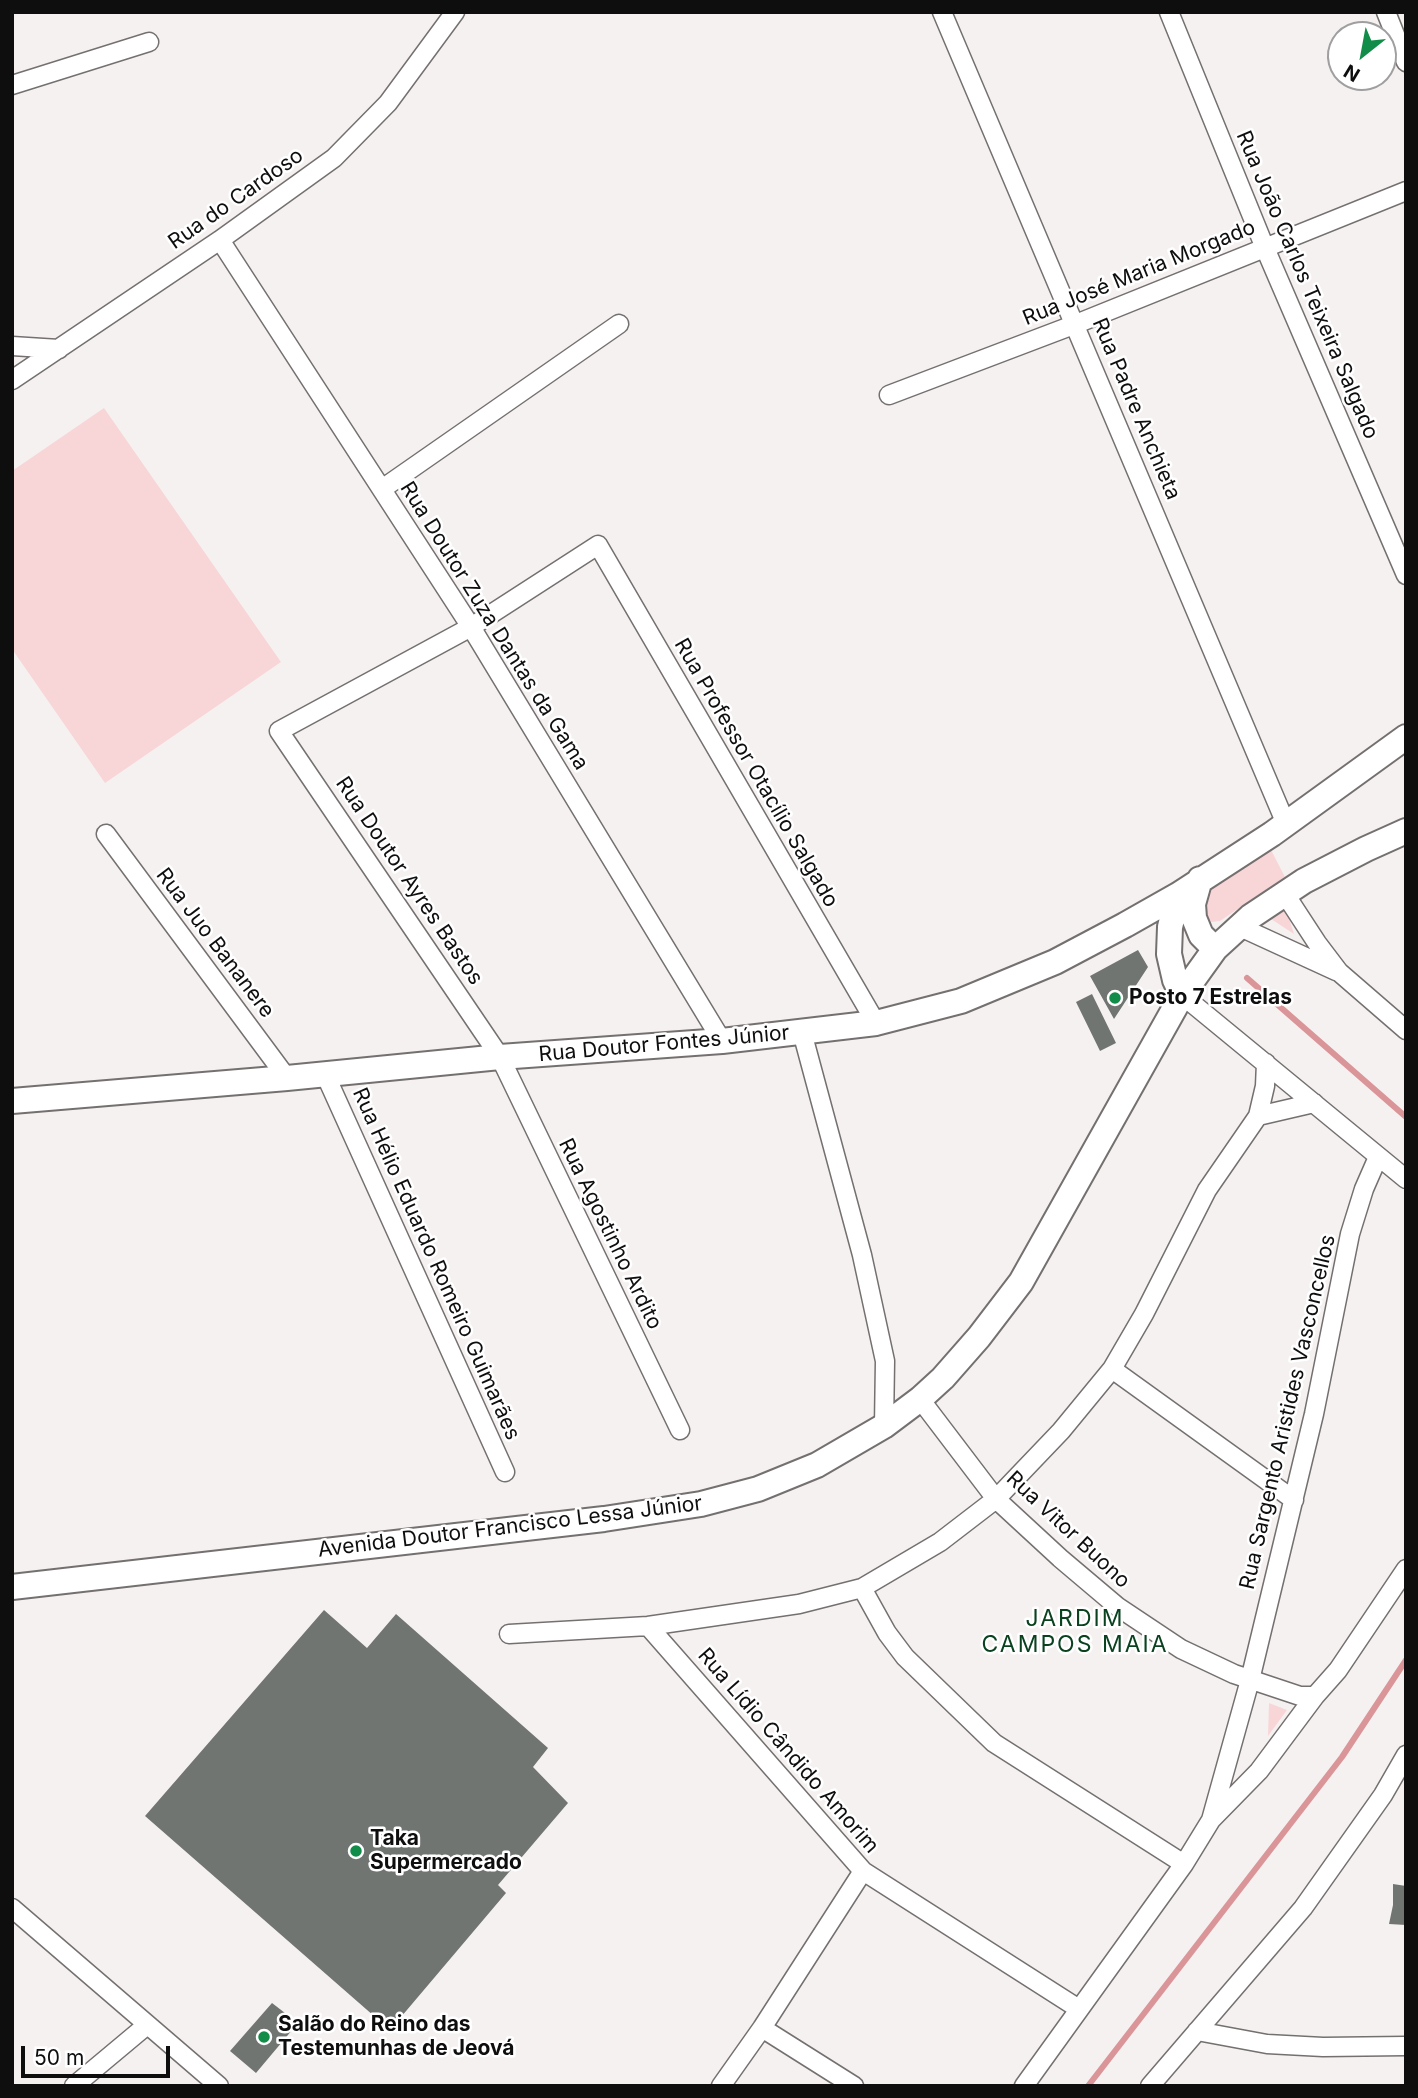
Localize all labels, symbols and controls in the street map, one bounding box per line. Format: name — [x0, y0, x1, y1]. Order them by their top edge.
north arrow — [1327, 21, 1397, 91]
text: N — [1340, 59, 1364, 86]
street label: Rua João Carlos Teixeira Salgado — [1230, 127, 1384, 443]
street label: Rua do Cardoso — [164, 143, 308, 255]
street label: Rua José Maria Morgado — [1019, 215, 1259, 331]
street label: Rua Padre Anchieta — [1086, 314, 1186, 504]
street label: Rua Doutor Zuza Dantas da Gama — [395, 477, 593, 775]
street label: Rua Professor Otacílio Salgado — [669, 634, 843, 912]
street label: Rua Doutor Ayres Bastos — [330, 772, 488, 990]
street label: Rua Juo Bananere — [151, 863, 279, 1023]
place label: Posto 7 Estrelas — [1129, 985, 1292, 1011]
marker: Posto 7 Estrelas — [1107, 990, 1123, 1006]
street label: Rua Doutor Fontes Júnior — [538, 1020, 790, 1068]
street label: Rua Hélio Eduardo Romeiro Guimarães — [347, 1084, 525, 1444]
street label: Rua Agostinho Ardito — [553, 1134, 667, 1334]
street label: Rua Sargento Aristides Vasconcellos — [1235, 1232, 1341, 1592]
street label: Rua Vitor Buono — [1001, 1466, 1135, 1594]
street label: Avenida Doutor Francisco Lessa Júnior — [316, 1491, 704, 1563]
district label: JARDIM CAMPOS MAIA — [983, 1605, 1167, 1659]
street label: Rua Lídio Cândido Amorim — [692, 1643, 884, 1859]
place label: Taka Supermercado — [370, 1826, 522, 1876]
marker: Taka Supermercado — [348, 1843, 364, 1859]
place label: Salão do Reino das Testemunhas de Jeová — [278, 2012, 515, 2062]
marker: Salão do Reino das Testemunhas de Jeová — [256, 2029, 272, 2045]
scale bar — [24, 2032, 173, 2076]
text: 50 m — [34, 2045, 84, 2070]

